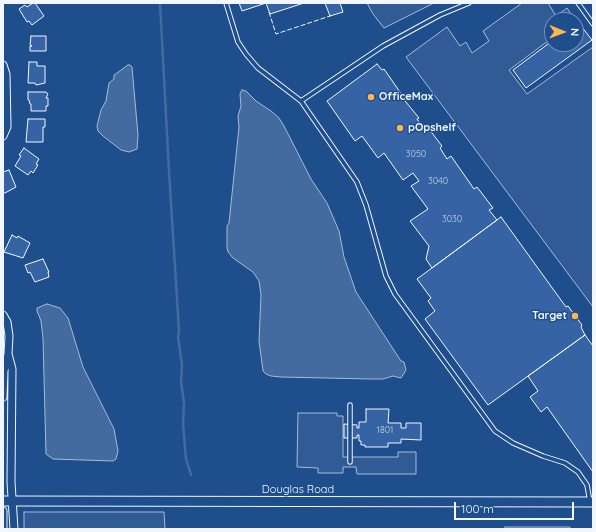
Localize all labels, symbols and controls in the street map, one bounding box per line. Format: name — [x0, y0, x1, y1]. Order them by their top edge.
north arrow — [544, 12, 584, 52]
text: N — [568, 28, 582, 36]
place label: OfficeMax — [379, 90, 433, 104]
marker: OfficeMax — [366, 92, 376, 102]
place label: pOpshelf — [408, 121, 456, 135]
marker: pOpshelf — [395, 123, 405, 133]
house number: 3050 — [406, 149, 426, 159]
house number: 3040 — [428, 176, 448, 186]
house number: 3030 — [442, 214, 462, 224]
place label: Target — [532, 309, 567, 323]
marker: Target — [570, 311, 580, 321]
house number: 1801 — [377, 425, 393, 435]
street label: Douglas Road — [262, 483, 334, 497]
scale bar — [456, 494, 576, 520]
text: 100 m — [461, 501, 494, 516]

